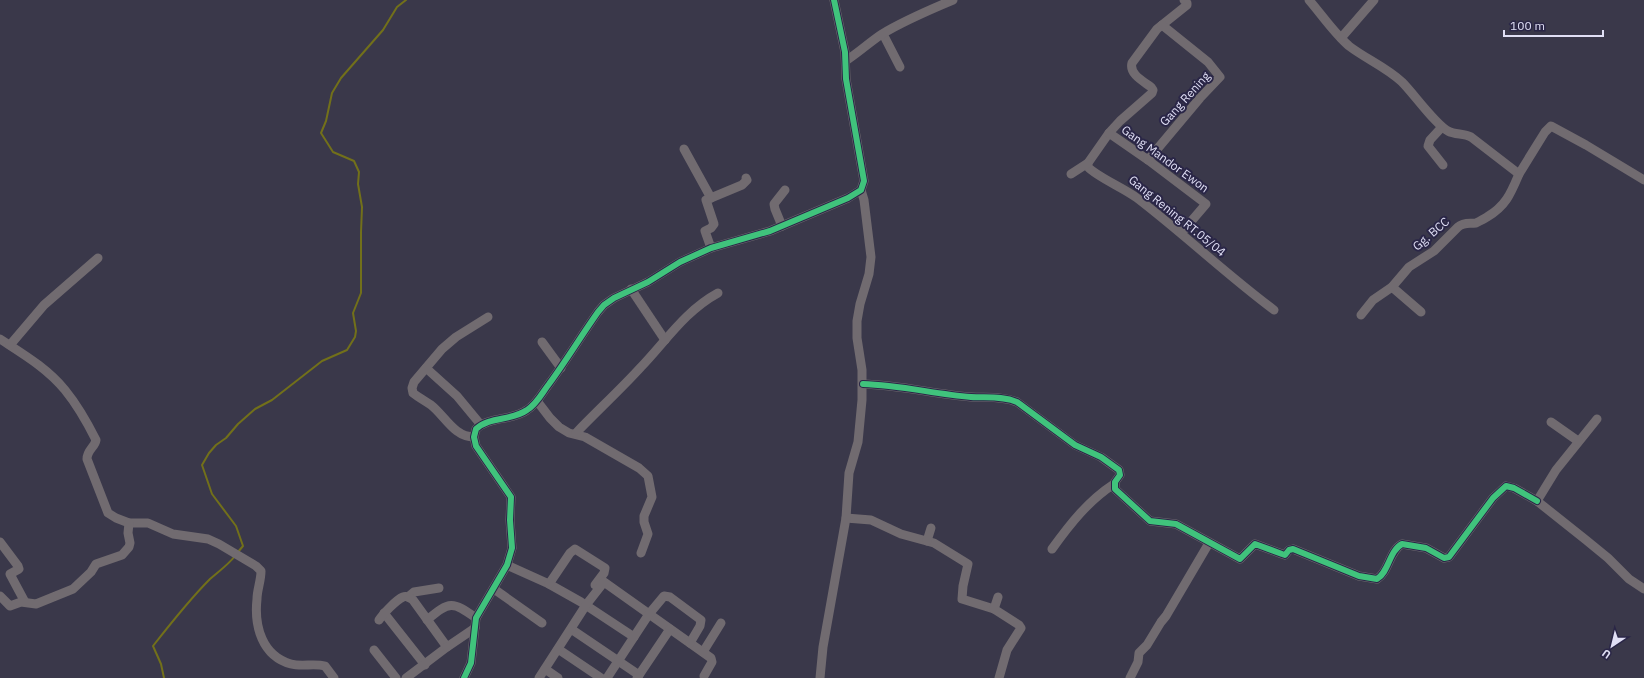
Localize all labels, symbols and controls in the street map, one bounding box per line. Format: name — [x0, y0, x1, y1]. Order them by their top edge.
scale bar — [1504, 12, 1603, 38]
text: 100 m — [1510, 18, 1545, 33]
street label: Gang Rening — [1156, 68, 1213, 129]
street label: Gang Mandor Ewon — [1119, 122, 1212, 195]
street label: Gang Rening RT.05/04 — [1126, 172, 1229, 259]
street label: Gg. BCC — [1409, 213, 1452, 254]
north arrow — [1592, 626, 1632, 666]
text: U — [1599, 646, 1613, 662]

